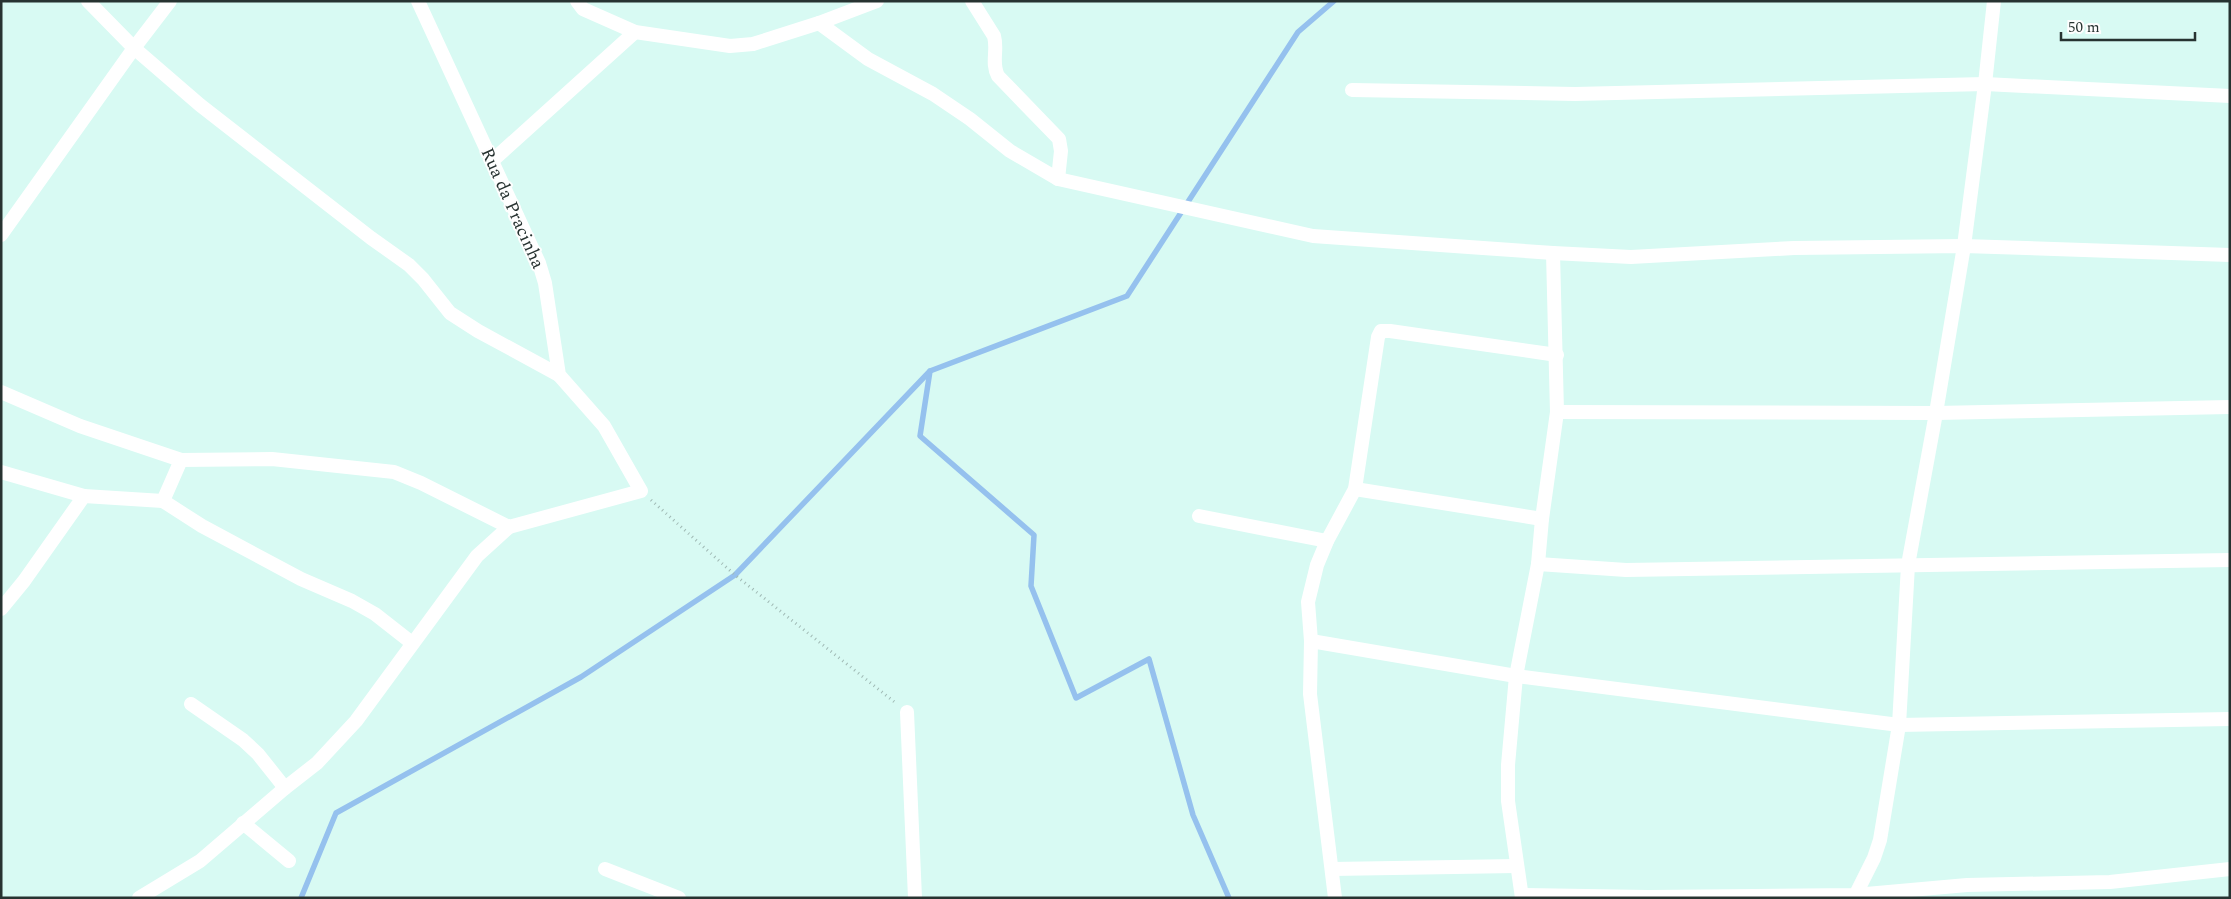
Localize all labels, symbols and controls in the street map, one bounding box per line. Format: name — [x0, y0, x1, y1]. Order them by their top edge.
scale bar — [2061, 10, 2195, 42]
text: 50 m — [2068, 16, 2100, 39]
street label: Rua da Pracinha — [474, 143, 551, 273]

